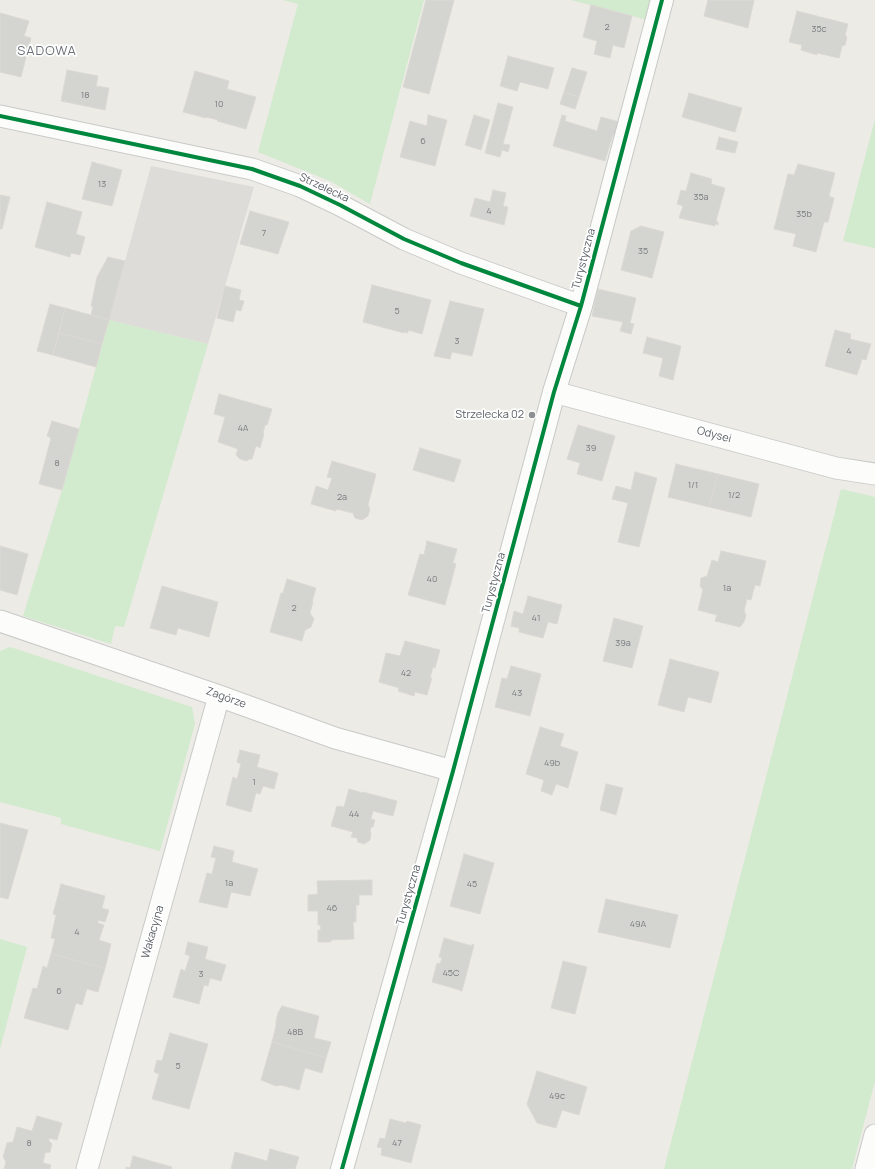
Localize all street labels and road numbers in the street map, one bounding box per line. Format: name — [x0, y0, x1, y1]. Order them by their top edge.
street label: Strzelecka — [297, 171, 351, 205]
street label: Turystyczna — [570, 227, 598, 291]
street label: Odysei — [695, 424, 733, 446]
street label: Turystyczna — [480, 551, 508, 615]
street label: Zagórze — [204, 685, 248, 711]
street label: Turystyczna — [394, 863, 424, 927]
street label: Wakacyjna — [139, 904, 167, 960]

